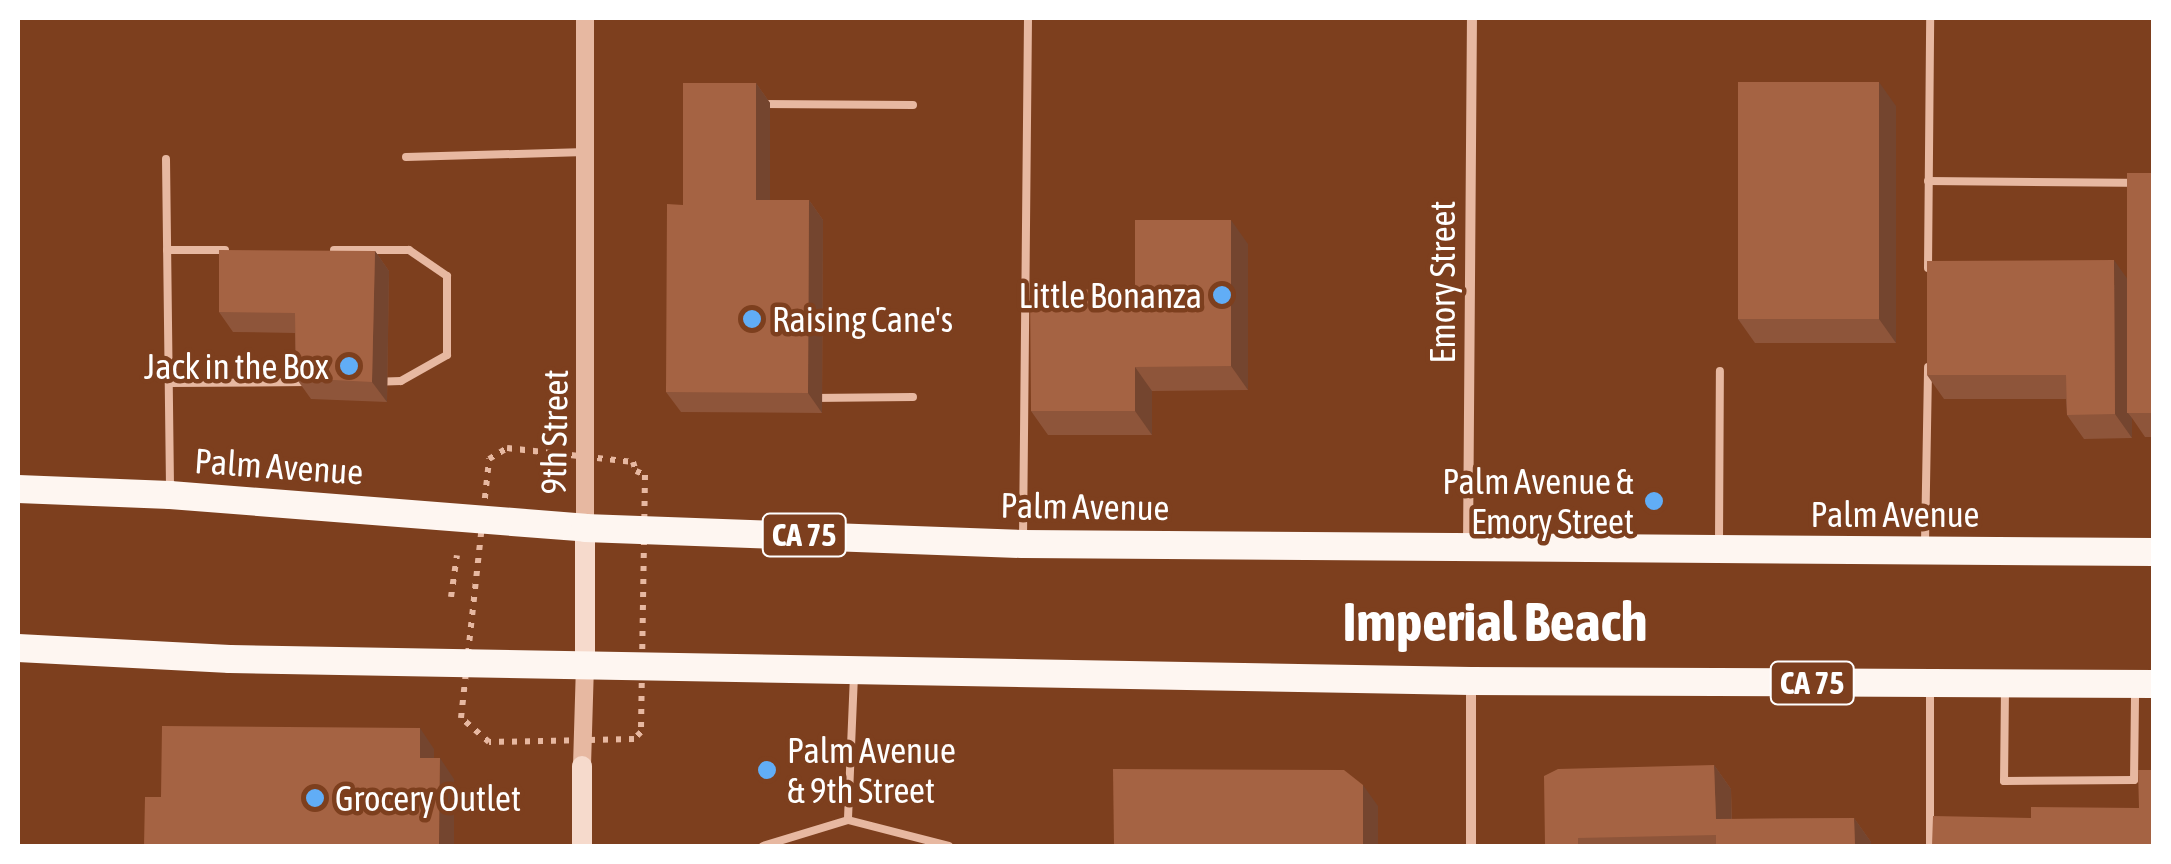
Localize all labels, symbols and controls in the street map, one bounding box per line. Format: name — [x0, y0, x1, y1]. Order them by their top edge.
street label: Emory Street — [1421, 201, 1463, 363]
place label: Little Bonanza — [1018, 274, 1202, 316]
marker: Little Bonanza — [1211, 284, 1233, 306]
place label: Raising Cane's — [772, 298, 953, 340]
marker: Raising Cane's — [741, 308, 763, 330]
place label: Jack in the Box — [144, 345, 329, 387]
marker: Jack in the Box — [338, 355, 360, 377]
street label: 9th Street — [532, 369, 576, 495]
street label: Palm Avenue — [193, 439, 365, 493]
place label: Palm Avenue & Emory Street — [1442, 460, 1634, 542]
street label: Palm Avenue — [1000, 484, 1170, 528]
marker: Palm Avenue & Emory Street — [1643, 490, 1665, 512]
street label: Palm Avenue — [1811, 493, 1979, 535]
road number: CA 75 — [762, 508, 846, 562]
district label: Imperial Beach — [1343, 589, 1647, 655]
road number: CA 75 — [1770, 656, 1854, 710]
place label: Palm Avenue & 9th Street — [787, 729, 956, 811]
marker: Palm Avenue & 9th Street — [756, 759, 778, 781]
place label: Grocery Outlet — [335, 777, 521, 819]
marker: Grocery Outlet — [304, 787, 326, 809]

